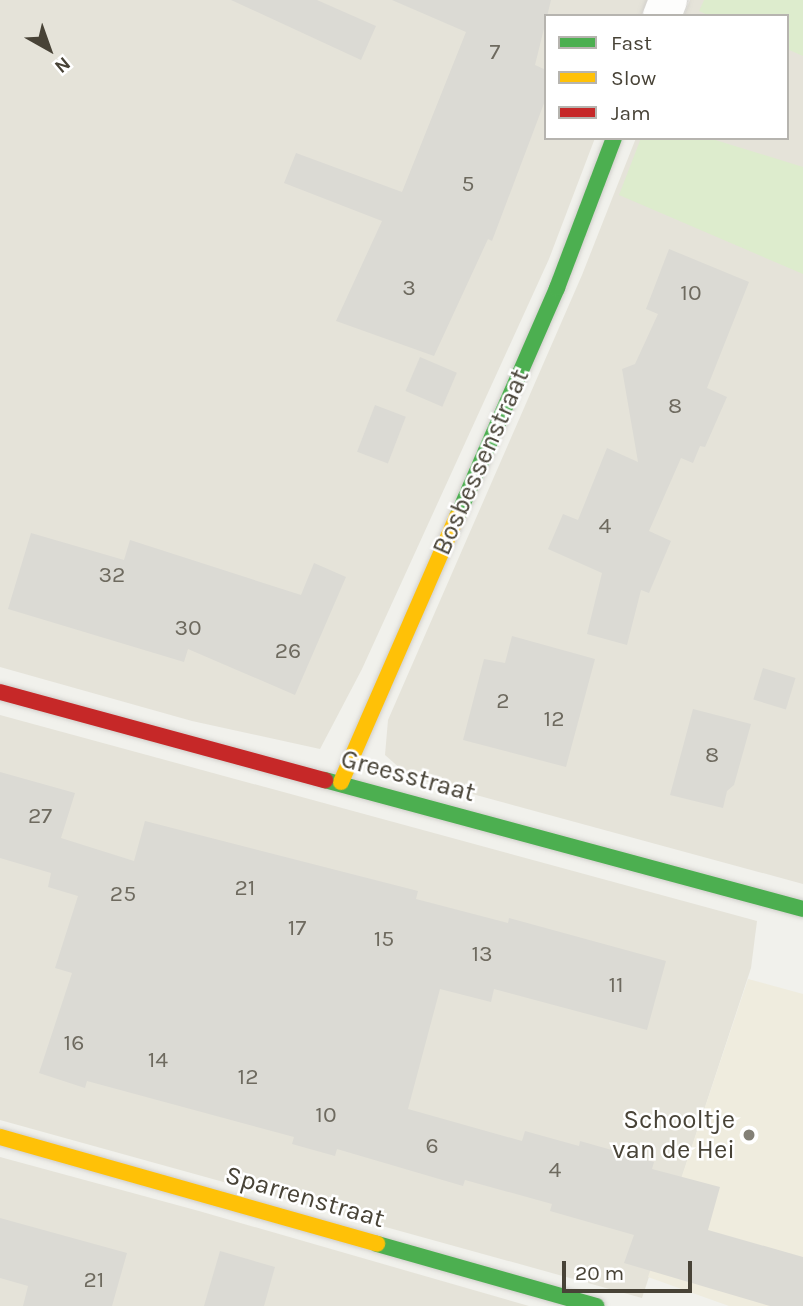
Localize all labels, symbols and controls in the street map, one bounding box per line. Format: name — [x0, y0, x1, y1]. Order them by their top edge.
north arrow — [14, 14, 84, 84]
legend — [544, 14, 789, 140]
text: Fast — [611, 31, 652, 55]
house number: 7 — [490, 38, 500, 66]
text: N — [50, 52, 75, 78]
text: Slow — [611, 66, 656, 90]
text: Jam — [611, 101, 651, 125]
house number: 5 — [462, 170, 474, 198]
house number: 3 — [402, 274, 416, 302]
house number: 10 — [680, 279, 702, 307]
street label: Bosbessenstraat — [426, 364, 536, 560]
house number: 8 — [668, 392, 682, 420]
house number: 4 — [599, 512, 611, 540]
house number: 32 — [99, 561, 125, 589]
house number: 30 — [174, 614, 202, 642]
house number: 26 — [275, 637, 301, 665]
house number: 2 — [496, 687, 510, 715]
house number: 12 — [544, 705, 564, 733]
house number: 8 — [705, 741, 719, 769]
street label: Greesstraat — [337, 743, 479, 809]
house number: 27 — [28, 802, 52, 830]
house number: 21 — [235, 874, 255, 902]
house number: 25 — [110, 880, 136, 908]
house number: 17 — [288, 914, 306, 942]
house number: 15 — [374, 925, 394, 953]
house number: 13 — [471, 940, 493, 968]
house number: 11 — [608, 971, 624, 999]
house number: 16 — [64, 1029, 84, 1057]
house number: 14 — [148, 1046, 168, 1074]
house number: 12 — [238, 1063, 258, 1091]
house number: 10 — [315, 1101, 337, 1129]
place label: Schooltje van de Hei — [612, 1104, 735, 1166]
marker: Schooltje van de Hei — [741, 1127, 757, 1143]
house number: 6 — [425, 1132, 439, 1160]
house number: 4 — [549, 1156, 561, 1184]
street label: Sparrenstraat — [222, 1159, 388, 1235]
scale bar — [565, 1246, 694, 1290]
text: 20 m — [575, 1261, 624, 1285]
house number: 21 — [84, 1266, 104, 1294]

